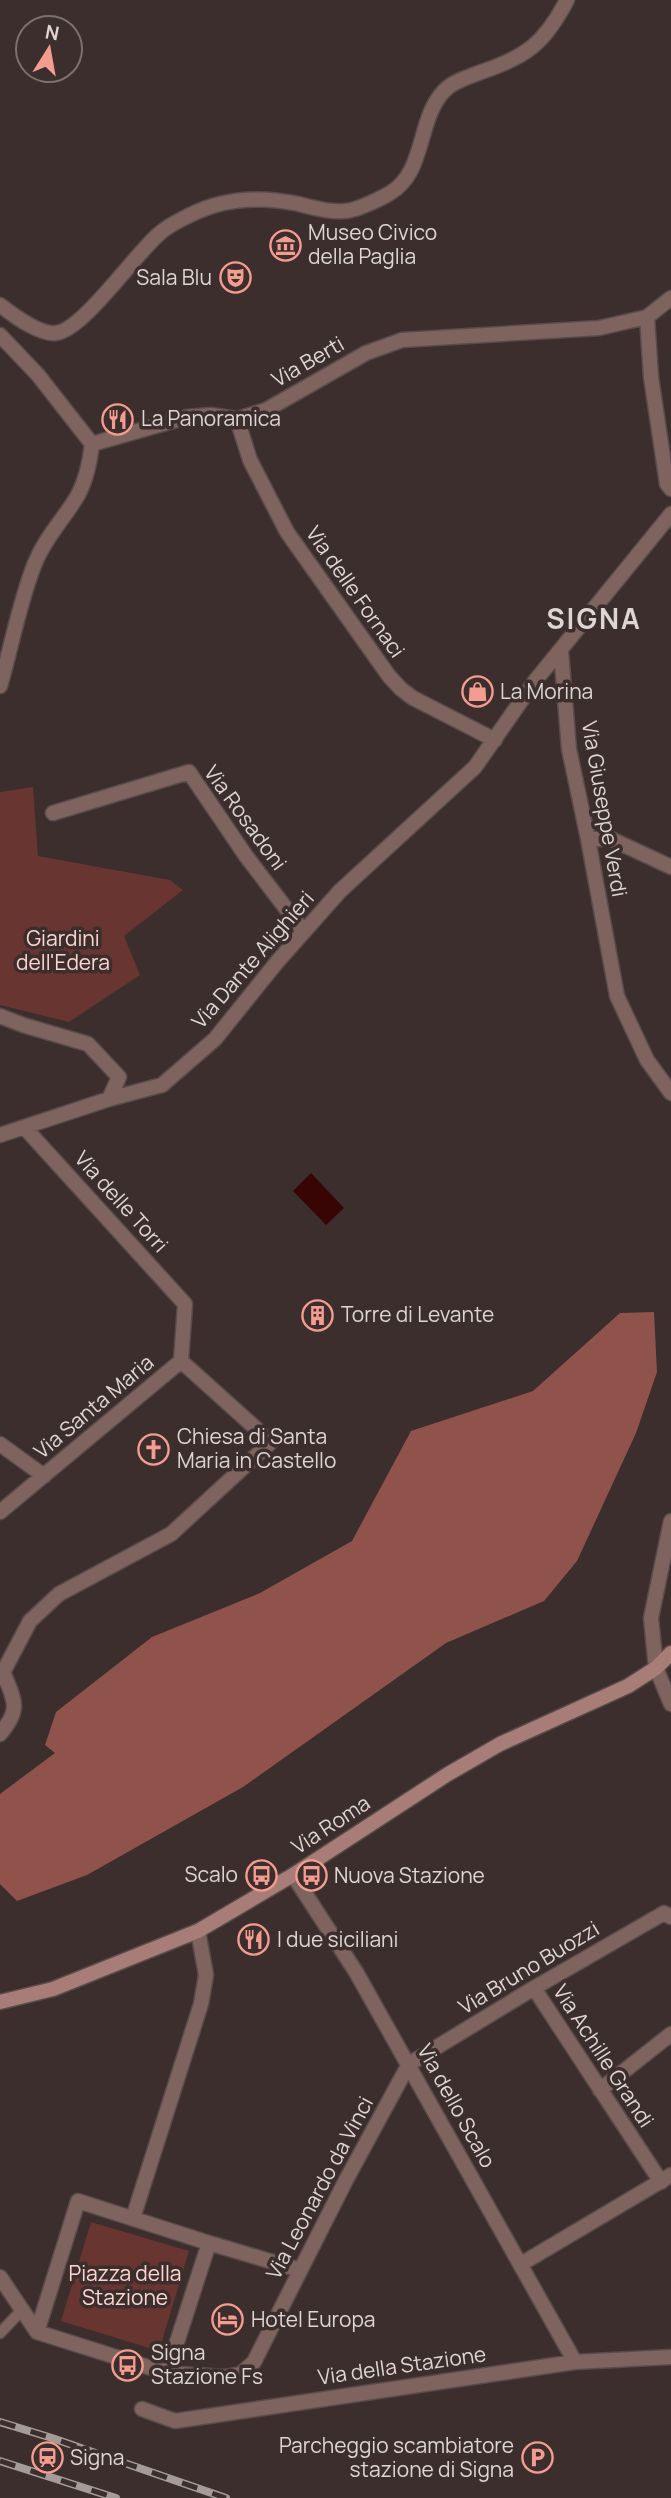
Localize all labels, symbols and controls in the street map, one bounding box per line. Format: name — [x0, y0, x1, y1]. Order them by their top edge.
north arrow — [14, 14, 84, 84]
text: N — [43, 18, 61, 46]
place label: Museo Civico della Paglia — [308, 218, 437, 270]
museum icon: Museo Civico della Paglia — [268, 228, 302, 262]
theatre icon: Sala Blu — [218, 261, 252, 295]
place label: Sala Blu — [136, 263, 212, 291]
street label: Via Berti — [266, 329, 349, 393]
restaurant icon: La Panoramica — [101, 402, 135, 436]
place label: La Panoramica — [141, 404, 281, 432]
street label: Via delle Fornaci — [300, 520, 412, 663]
district label: SIGNA — [546, 599, 642, 637]
shop icon: La Morina — [460, 675, 494, 709]
place label: La Morina — [500, 677, 593, 705]
street label: Via Giuseppe Verdi — [576, 719, 634, 899]
street label: Via Rosadoni — [198, 759, 293, 876]
street label: Via Dante Alighieri — [185, 885, 320, 1034]
park label: Giardini dell'Edera — [16, 924, 110, 976]
street label: Via delle Torri — [69, 1145, 175, 1258]
building icon: Torre di Levante — [301, 1298, 335, 1332]
place label: Torre di Levante — [341, 1300, 494, 1328]
street label: Via Santa Maria — [28, 1348, 159, 1464]
place label: Chiesa di Santa Maria in Castello — [177, 1422, 336, 1474]
church icon: Chiesa di Santa Maria in Castello — [137, 1432, 171, 1466]
street label: Via Roma — [286, 1788, 375, 1860]
bus stop icon: Scalo — [244, 1858, 278, 1892]
bus stop icon: Nuova Stazione — [294, 1859, 328, 1893]
place label: Scalo — [185, 1860, 238, 1888]
place label: Nuova Stazione — [334, 1861, 485, 1889]
street label: Via Bruno Buozzi — [453, 1914, 604, 2020]
restaurant icon: I due siciliani — [237, 1923, 271, 1957]
place label: I due siciliani — [277, 1925, 399, 1953]
street label: Via Achille Grandi — [547, 1979, 661, 2132]
street label: Via dello Scalo — [411, 2039, 502, 2173]
street label: Via Leonardo da Vinci — [259, 2091, 379, 2284]
park label: Piazza della Stazione — [69, 2259, 181, 2311]
hotel icon: Hotel Europa — [211, 2303, 245, 2337]
place label: Hotel Europa — [251, 2305, 376, 2333]
place label: Signa Stazione Fs — [151, 2338, 263, 2390]
street label: Via della Stazione — [316, 2339, 488, 2391]
bus stop icon: Signa Stazione Fs — [111, 2348, 145, 2382]
place label: Parcheggio scambiatore stazione di Signa — [279, 2431, 514, 2483]
station icon: Signa — [30, 2441, 64, 2475]
parking icon: Parcheggio scambiatore stazione di Signa — [520, 2441, 554, 2475]
place label: Signa — [70, 2443, 124, 2471]

